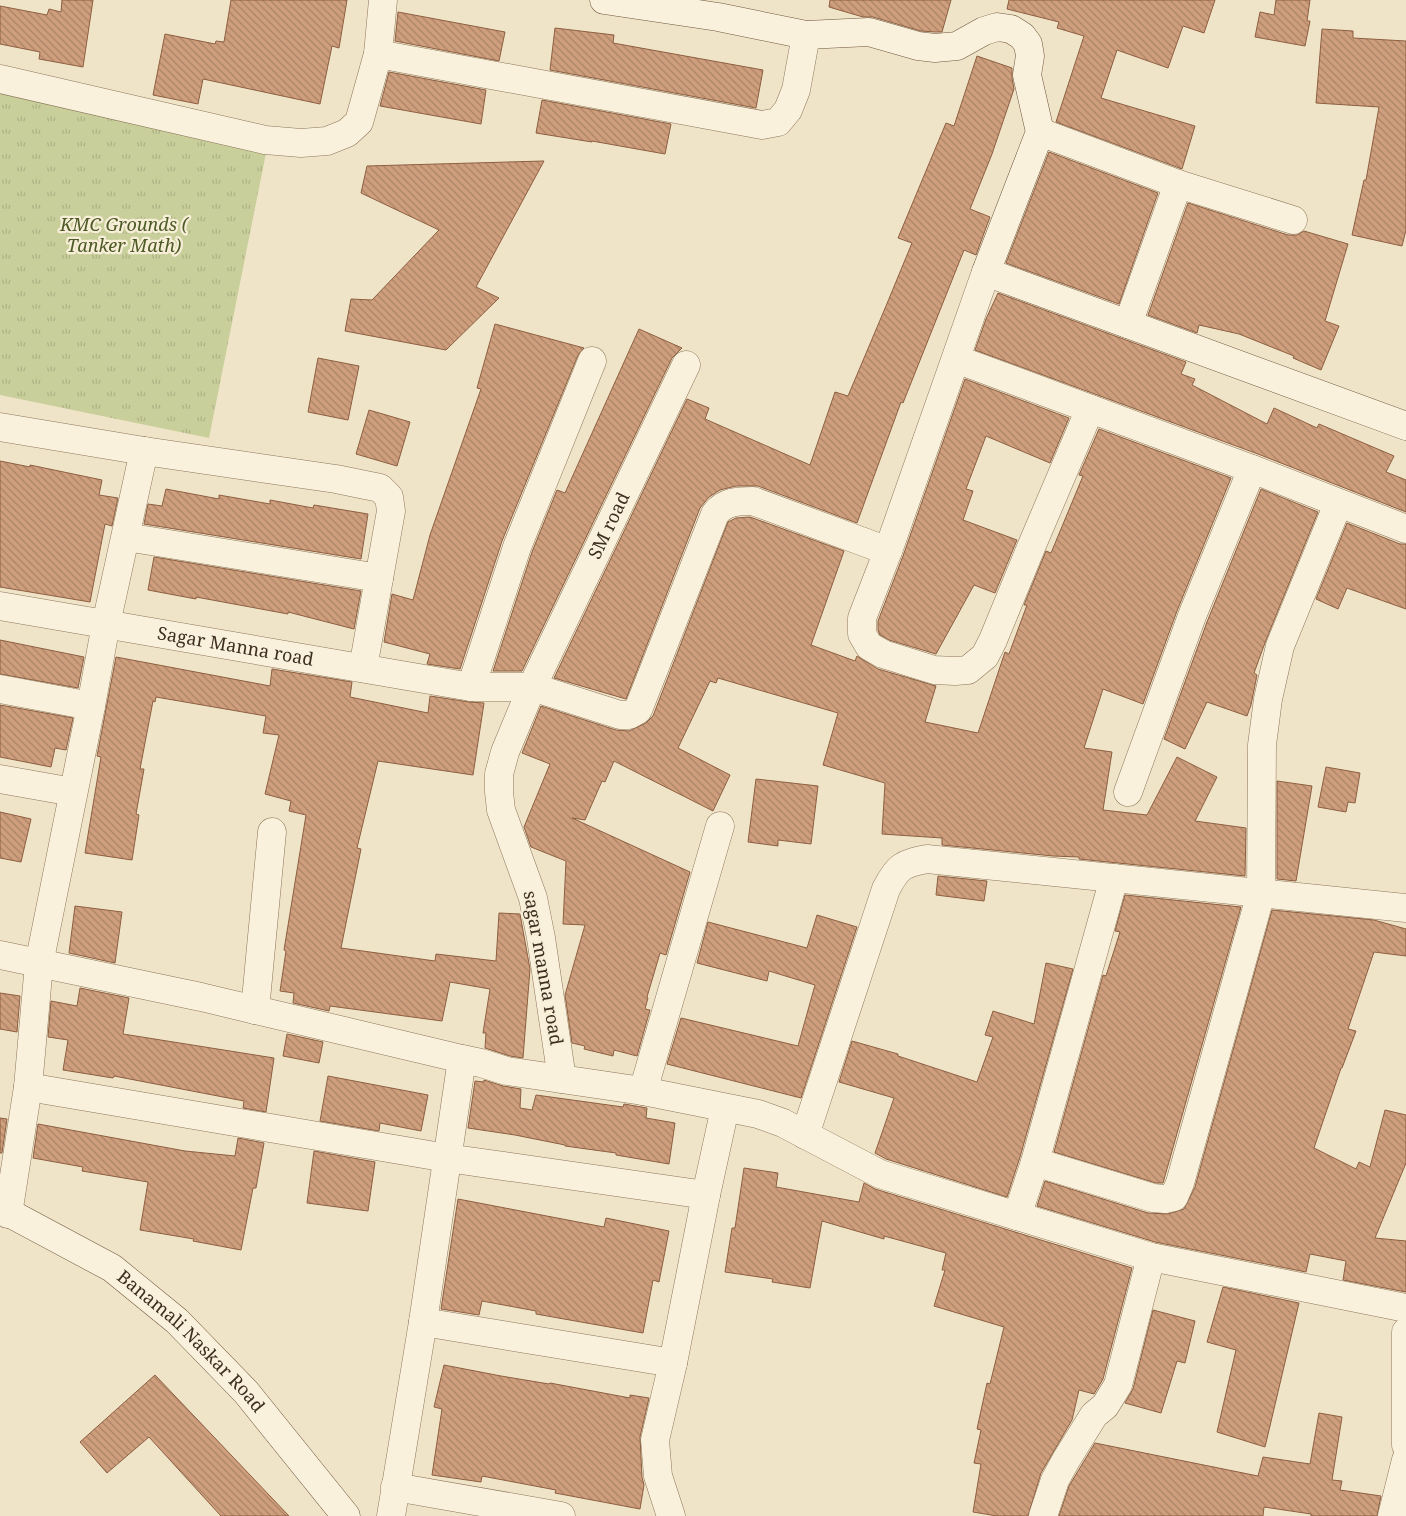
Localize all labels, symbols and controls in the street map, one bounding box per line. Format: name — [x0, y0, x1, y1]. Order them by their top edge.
park label: KMC Grounds ( Tanker Math) — [59, 212, 190, 257]
street label: SM road — [582, 488, 634, 563]
street label: Sagar Manna road — [156, 620, 316, 671]
street label: sagar manna road — [519, 889, 569, 1047]
street label: Banamali Naskar Road — [113, 1264, 271, 1417]

